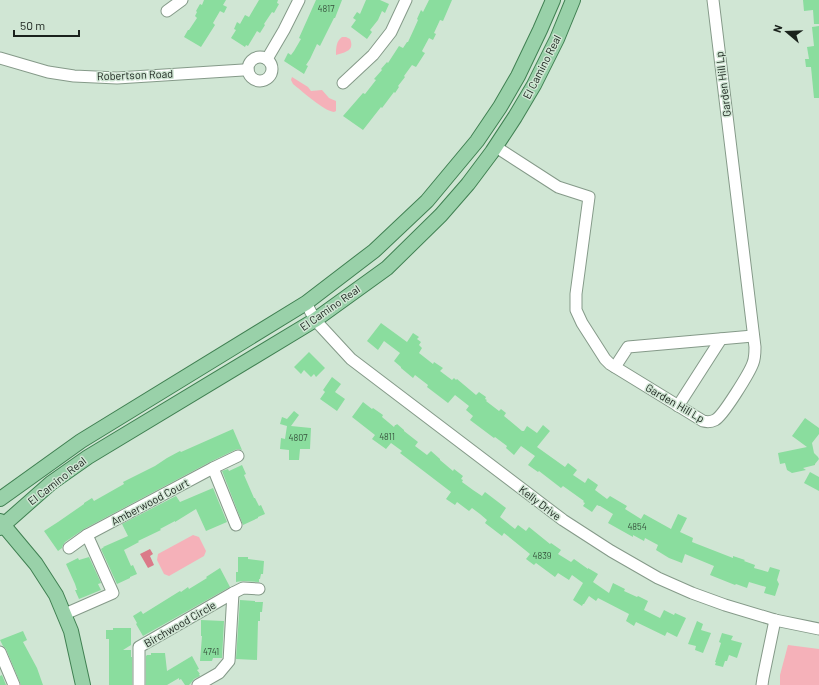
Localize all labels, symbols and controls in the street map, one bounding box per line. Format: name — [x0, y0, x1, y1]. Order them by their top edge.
house number: 4817 — [318, 3, 335, 14]
scale bar — [14, 12, 79, 38]
north arrow — [767, 12, 807, 52]
text: 50 m — [20, 18, 45, 32]
text: N — [770, 23, 784, 34]
street label: El Camino Real — [520, 33, 563, 101]
street label: Garden Hill Lp — [712, 51, 733, 118]
street label: Robertson Road — [97, 67, 173, 82]
street label: El Camino Real — [297, 282, 362, 333]
street label: Garden Hill Lp — [643, 380, 707, 425]
house number: 4811 — [379, 431, 395, 442]
house number: 4807 — [289, 432, 308, 443]
street label: El Camino Real — [25, 454, 88, 507]
street label: Amberwood Court — [109, 476, 191, 528]
street label: Kelly Drive — [517, 483, 564, 523]
house number: 4854 — [627, 521, 647, 532]
house number: 4839 — [533, 550, 552, 561]
street label: Birchwood Circle — [142, 598, 218, 649]
house number: 4741 — [203, 646, 219, 657]

